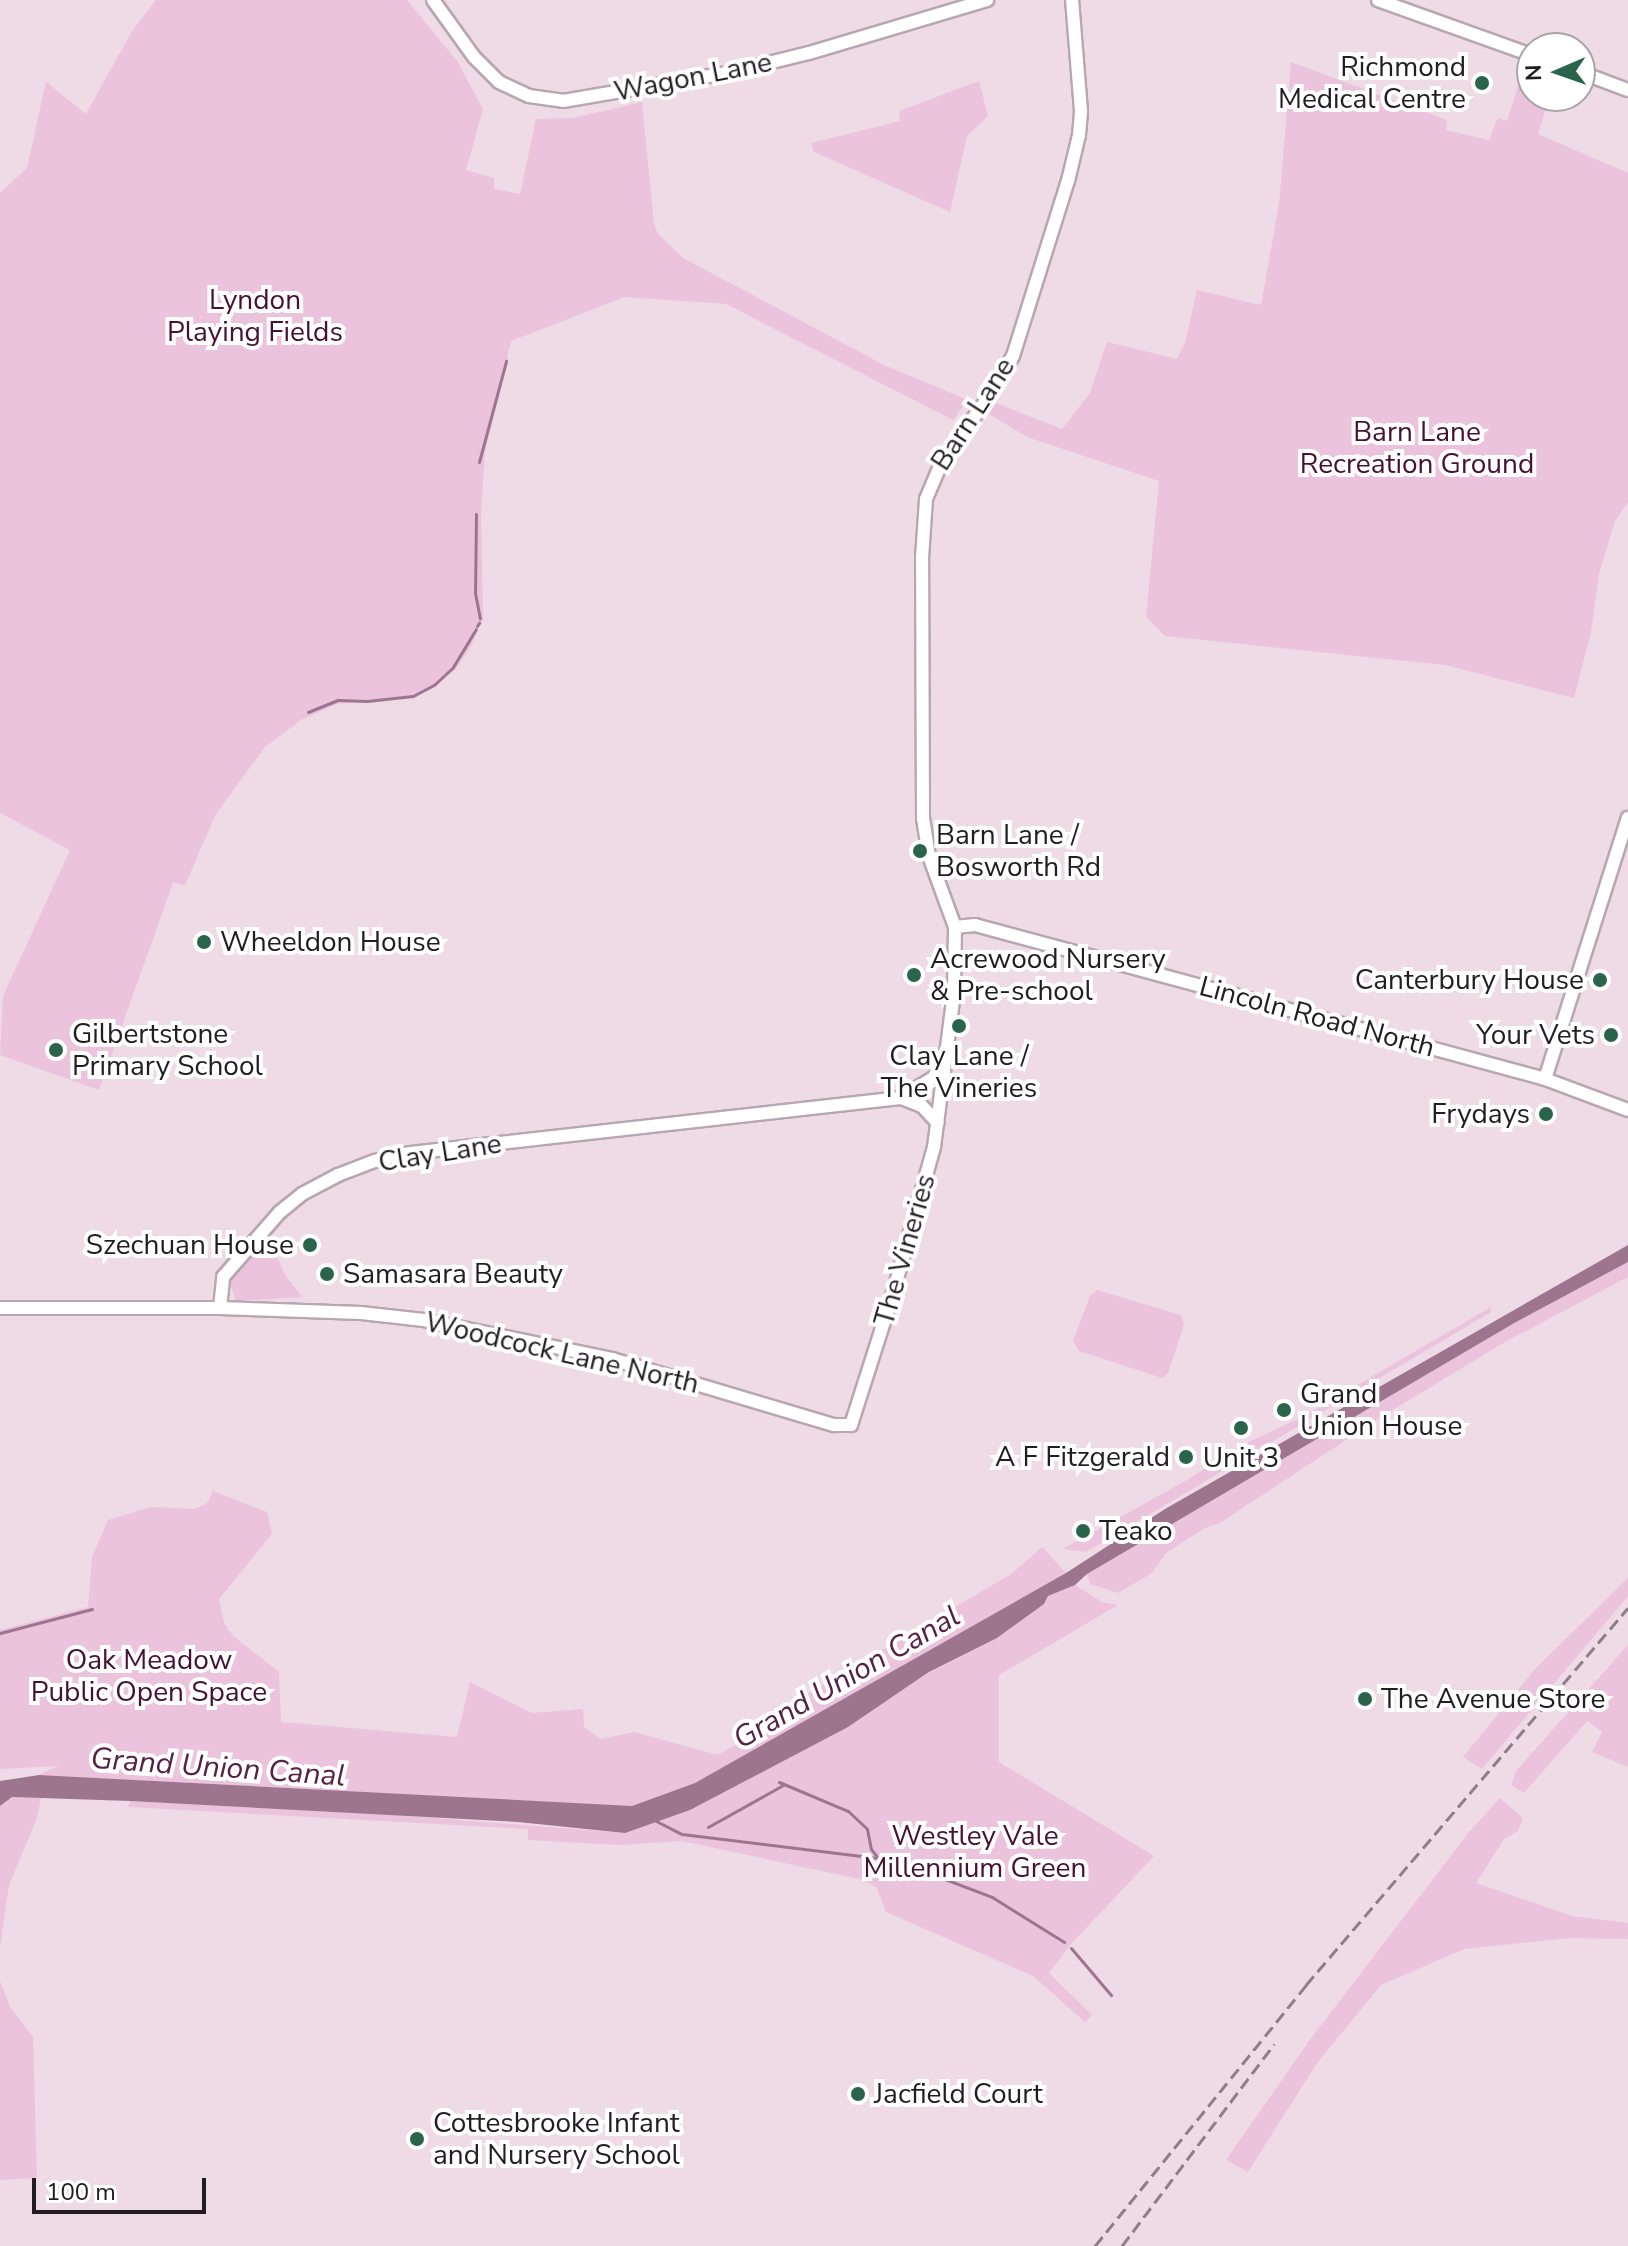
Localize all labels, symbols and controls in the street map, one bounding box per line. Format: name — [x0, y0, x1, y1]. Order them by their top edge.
north arrow — [1516, 32, 1596, 112]
street label: Wagon Lane — [611, 45, 775, 109]
place label: Richmond Medical Centre — [1278, 50, 1466, 116]
text: N — [1519, 64, 1549, 82]
marker: Richmond Medical Centre — [1473, 74, 1491, 92]
park label: Lyndon Playing Fields — [167, 283, 343, 349]
street label: Barn Lane — [924, 351, 1022, 477]
park label: Barn Lane Recreation Ground — [1300, 415, 1534, 481]
place label: Barn Lane / Bosworth Rd — [936, 818, 1101, 884]
marker: Barn Lane / Bosworth Rd — [911, 842, 929, 860]
place label: Wheeldon House — [220, 925, 441, 959]
marker: Wheeldon House — [195, 933, 213, 951]
place label: Acrewood Nursery & Pre-school — [930, 942, 1166, 1008]
place label: Canterbury House — [1355, 963, 1584, 997]
marker: Acrewood Nursery & Pre-school — [905, 966, 923, 984]
street label: Lincoln Road North — [1196, 969, 1438, 1065]
marker: Canterbury House — [1591, 971, 1609, 989]
place label: Gilbertstone Primary School — [72, 1017, 263, 1083]
marker: Clay Lane / The Vineries — [950, 1017, 968, 1035]
place label: Your Vets — [1476, 1018, 1595, 1052]
marker: Your Vets — [1602, 1026, 1620, 1044]
place label: Clay Lane / The Vineries — [881, 1039, 1037, 1105]
marker: Gilbertstone Primary School — [47, 1041, 65, 1059]
place label: Frydays — [1431, 1097, 1530, 1131]
marker: Frydays — [1537, 1105, 1555, 1123]
street label: Clay Lane — [376, 1127, 504, 1179]
street label: The Vineries — [867, 1170, 943, 1330]
place label: Szechuan House — [86, 1228, 294, 1262]
marker: Szechuan House — [301, 1236, 319, 1254]
place label: Samasara Beauty — [343, 1257, 563, 1291]
marker: Samasara Beauty — [318, 1265, 336, 1283]
street label: Woodcock Lane North — [422, 1305, 702, 1401]
place label: Grand Union House — [1300, 1377, 1462, 1443]
marker: Grand Union House — [1275, 1401, 1293, 1419]
marker: Unit 3 — [1232, 1419, 1250, 1437]
place label: A F Fitzgerald — [995, 1440, 1170, 1474]
place label: Unit 3 — [1203, 1441, 1279, 1475]
marker: A F Fitzgerald — [1177, 1448, 1195, 1466]
place label: Teako — [1099, 1514, 1173, 1548]
marker: Teako — [1074, 1522, 1092, 1540]
water label: Grand Union Canal — [727, 1599, 967, 1757]
park label: Oak Meadow Public Open Space — [31, 1643, 267, 1709]
place label: The Avenue Store — [1381, 1682, 1605, 1716]
marker: The Avenue Store — [1356, 1690, 1374, 1708]
water label: Grand Union Canal — [89, 1741, 347, 1795]
park label: Westley Vale Millennium Green — [864, 1819, 1086, 1885]
place label: Jacfield Court — [874, 2077, 1043, 2111]
marker: Jacfield Court — [849, 2085, 867, 2103]
place label: Cottesbrooke Infant and Nursery School — [433, 2106, 680, 2172]
marker: Cottesbrooke Infant and Nursery School — [408, 2130, 426, 2148]
scale bar — [36, 2162, 210, 2212]
text: 100 m — [46, 2176, 116, 2208]

